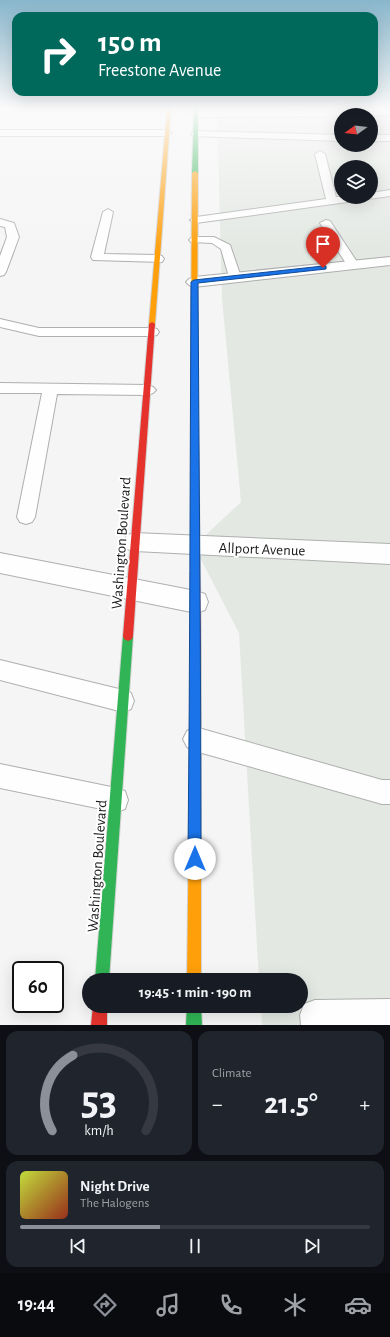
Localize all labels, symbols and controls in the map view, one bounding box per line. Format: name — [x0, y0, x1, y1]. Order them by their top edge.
icon: right — [32, 28, 84, 80]
text: 150 m — [98, 29, 162, 57]
text: Freestone Avenue — [98, 62, 221, 80]
north arrow — [334, 108, 378, 152]
map controls — [334, 108, 378, 204]
button: layers — [334, 160, 378, 204]
pin — [306, 227, 340, 268]
icon: arrive — [312, 233, 334, 255]
street label: Washington Boulevard — [109, 476, 134, 610]
street label: Allport Avenue — [218, 540, 306, 559]
street label: Washington Boulevard — [85, 799, 110, 933]
position arrow — [174, 838, 216, 880]
speed limit sign: 60 — [12, 961, 64, 1013]
text: 19:45 · 1 min · 190 m — [139, 985, 251, 1000]
text: Climate — [212, 1067, 251, 1080]
text: 53 — [81, 1081, 117, 1122]
text: 21.5° — [264, 1089, 318, 1119]
text: − — [212, 1093, 223, 1115]
text: + — [359, 1093, 370, 1115]
text: km/h — [84, 1124, 114, 1138]
text: Night Drive — [80, 1179, 150, 1194]
text: The Halogens — [80, 1197, 149, 1210]
icon: previous — [67, 1235, 89, 1257]
icon: pause — [184, 1235, 206, 1257]
icon: next — [301, 1235, 323, 1257]
icon: directions — [91, 1291, 119, 1319]
icon: music — [154, 1291, 182, 1319]
icon: phone — [217, 1291, 245, 1319]
icon: climate — [281, 1291, 309, 1319]
icon: car — [344, 1291, 372, 1319]
text: 19:44 — [18, 1296, 55, 1314]

